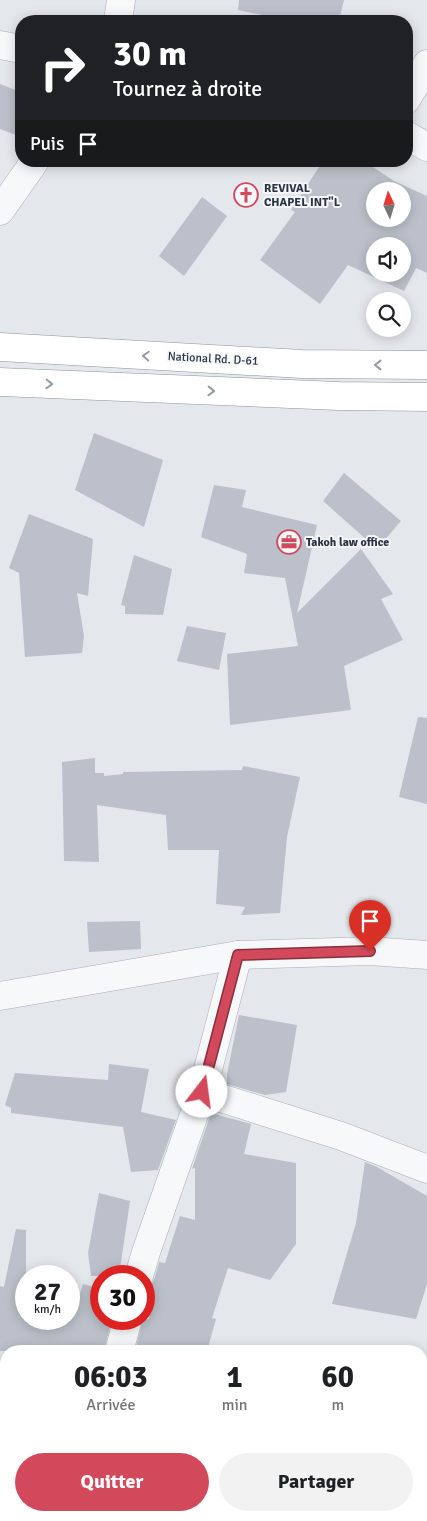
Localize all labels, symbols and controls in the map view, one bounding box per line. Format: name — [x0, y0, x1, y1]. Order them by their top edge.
text: 30 m — [113, 32, 187, 75]
icon: right — [30, 35, 95, 100]
text: Tournez à droite — [113, 75, 262, 102]
icon: arrive — [74, 130, 102, 158]
text: Puis — [30, 132, 64, 156]
place label: REVIVAL CHAPEL INT"L — [264, 181, 341, 210]
church icon: REVIVAL CHAPEL INT"L — [233, 182, 259, 208]
north arrow — [366, 182, 411, 228]
map controls — [366, 182, 411, 337]
button: sound — [366, 237, 411, 282]
button: search — [366, 292, 411, 337]
street label: National Rd. D-61 — [167, 349, 259, 369]
one-way arrow — [142, 350, 150, 361]
one-way arrow — [374, 360, 382, 370]
one-way arrow — [45, 379, 53, 389]
one-way arrow — [208, 386, 215, 396]
office icon: Takoh law office — [276, 529, 302, 555]
place label: Takoh law office — [306, 535, 389, 550]
pin — [349, 900, 391, 951]
icon: arrive — [356, 907, 384, 935]
position arrow — [175, 1065, 227, 1117]
speed limit sign: 30 — [90, 1265, 155, 1330]
text: 27 — [34, 1276, 61, 1307]
text: km/h — [34, 1302, 61, 1317]
text: 06:03 — [74, 1359, 148, 1396]
text: 1 — [227, 1359, 243, 1396]
text: 60 — [322, 1359, 354, 1396]
text: Arrivée — [86, 1395, 135, 1415]
text: min — [222, 1395, 248, 1415]
text: m — [331, 1395, 344, 1415]
button: Quitter — [15, 1453, 209, 1511]
button: Partager — [219, 1453, 413, 1511]

